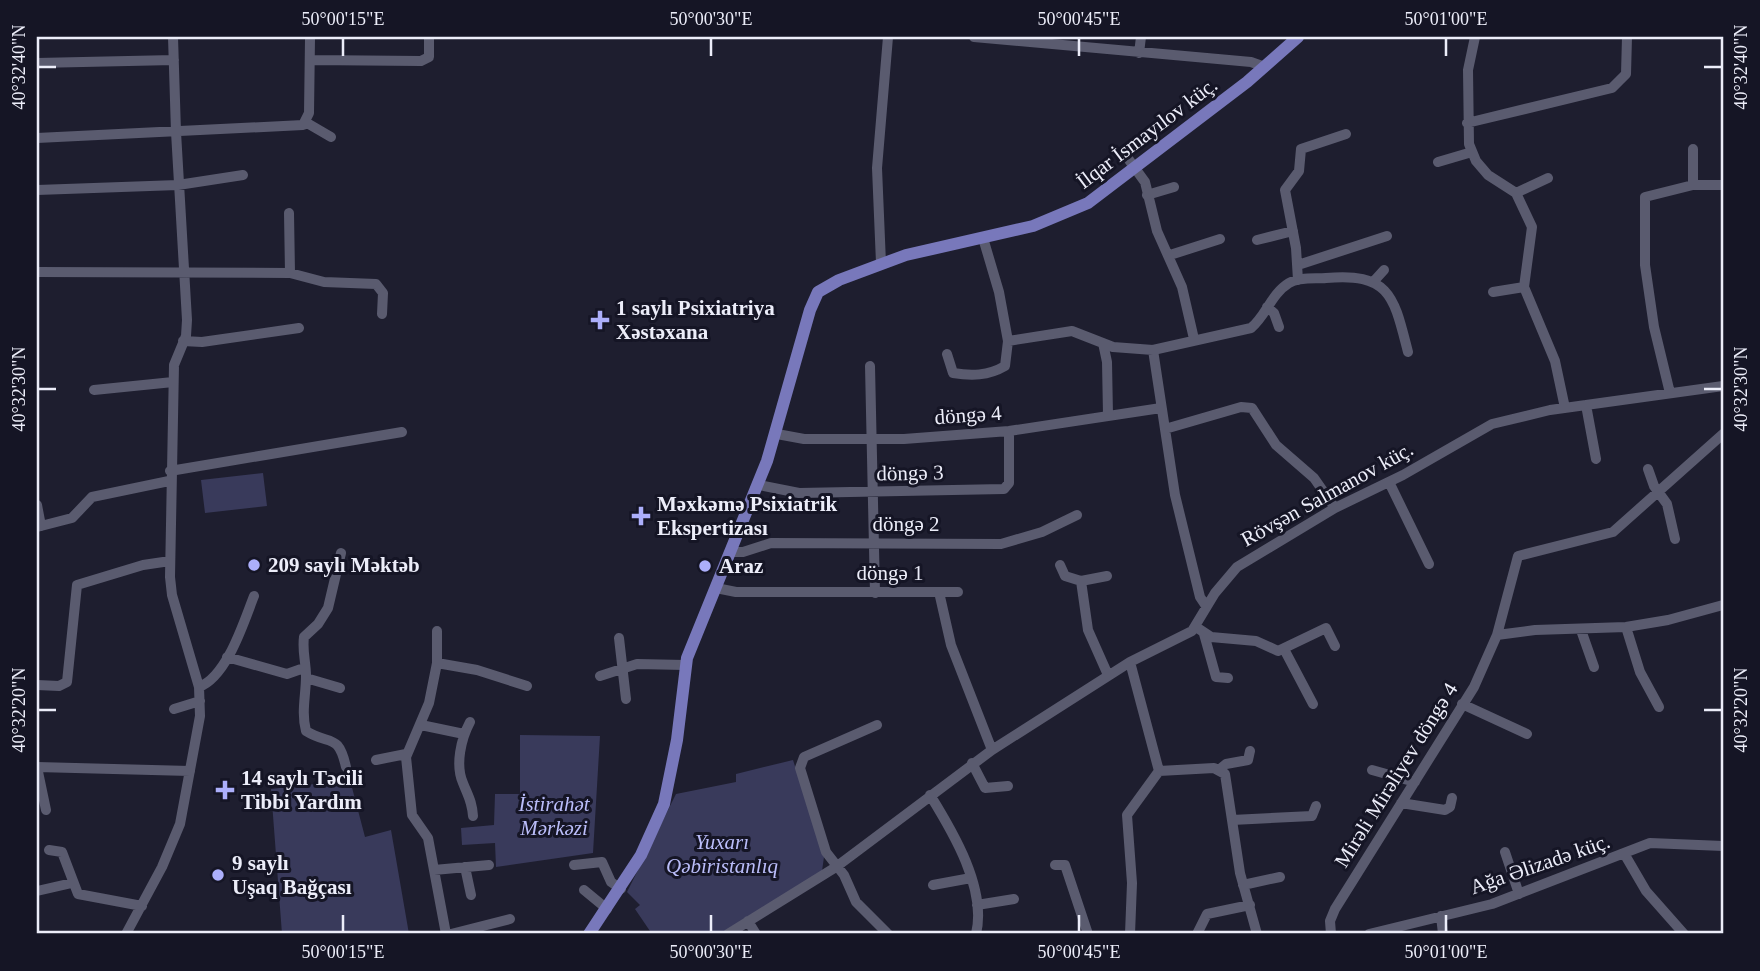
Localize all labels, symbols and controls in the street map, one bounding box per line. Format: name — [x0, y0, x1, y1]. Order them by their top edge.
text: 50°00'15"E — [302, 9, 384, 29]
text: 50°00'30"E — [670, 9, 752, 29]
text: 50°00'45"E — [1038, 9, 1120, 29]
text: 50°01'00"E — [1405, 9, 1487, 29]
text: 40°32'40"N — [9, 25, 29, 109]
text: 40°32'40"N — [1731, 25, 1751, 109]
street label: İlqar İsmayılov küç. — [1072, 72, 1222, 194]
place label: 1 saylı Psixiatriya Xəstəxana — [616, 296, 775, 344]
marker: 1 saylı Psixiatriya Xəstəxana — [590, 310, 610, 330]
text: 40°32'30"N — [9, 347, 29, 431]
text: 40°32'30"N — [1731, 347, 1751, 431]
street label: döngə 4 — [934, 401, 1003, 429]
street label: Rövşən Salmanov küç. — [1237, 437, 1417, 551]
street label: döngə 3 — [876, 460, 944, 486]
place label: Məxkəmə Psixiatrik Ekspertizası — [657, 492, 838, 540]
marker: Məxkəmə Psixiatrik Ekspertizası — [631, 506, 651, 526]
street label: döngə 2 — [872, 512, 940, 536]
place label: 209 saylı Məktəb — [268, 553, 420, 577]
place label: Araz — [719, 554, 763, 578]
marker: 209 saylı Məktəb — [246, 557, 262, 573]
marker: Araz — [697, 558, 713, 574]
street label: döngə 1 — [856, 561, 924, 585]
text: 40°32'20"N — [9, 668, 29, 752]
text: 40°32'20"N — [1731, 668, 1751, 752]
street label: Mirəli Mirəliyev döngə 4 — [1329, 678, 1463, 872]
place label: 14 saylı Təcili Tibbi Yardım — [241, 766, 363, 814]
marker: 14 saylı Təcili Tibbi Yardım — [215, 780, 235, 800]
park label: İstirahət Mərkəzi — [517, 792, 591, 840]
street label: Ağa Əlizadə küç. — [1467, 829, 1613, 899]
park label: Yuxarı Qəbiristanlıq — [666, 830, 778, 878]
place label: 9 saylı Uşaq Bağçası — [232, 851, 352, 899]
marker: 9 saylı Uşaq Bağçası — [210, 867, 226, 883]
text: 50°00'15"E — [302, 942, 384, 962]
text: 50°00'30"E — [670, 942, 752, 962]
text: 50°00'45"E — [1038, 942, 1120, 962]
text: 50°01'00"E — [1405, 942, 1487, 962]

